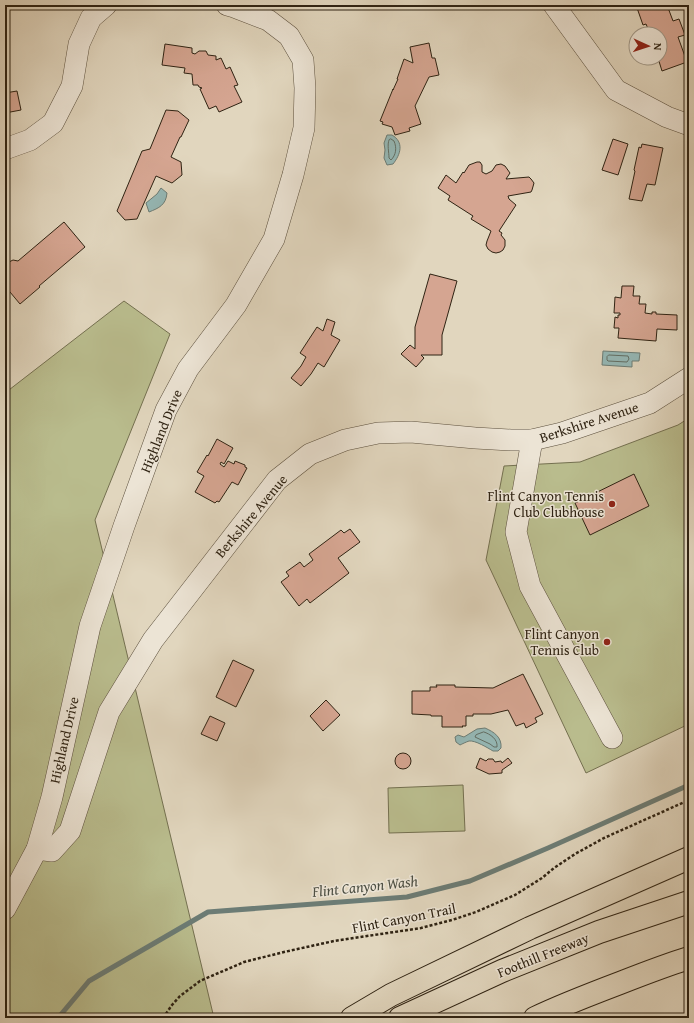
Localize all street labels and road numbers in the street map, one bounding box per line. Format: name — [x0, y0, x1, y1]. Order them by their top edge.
street label: Highland Drive — [135, 386, 187, 476]
street label: Berkshire Avenue — [537, 396, 641, 447]
street label: Berkshire Avenue — [210, 470, 292, 562]
street label: Highland Drive — [44, 694, 84, 785]
street label: Flint Canyon Trail — [350, 898, 458, 938]
street label: Foothill Freeway — [494, 928, 592, 982]

